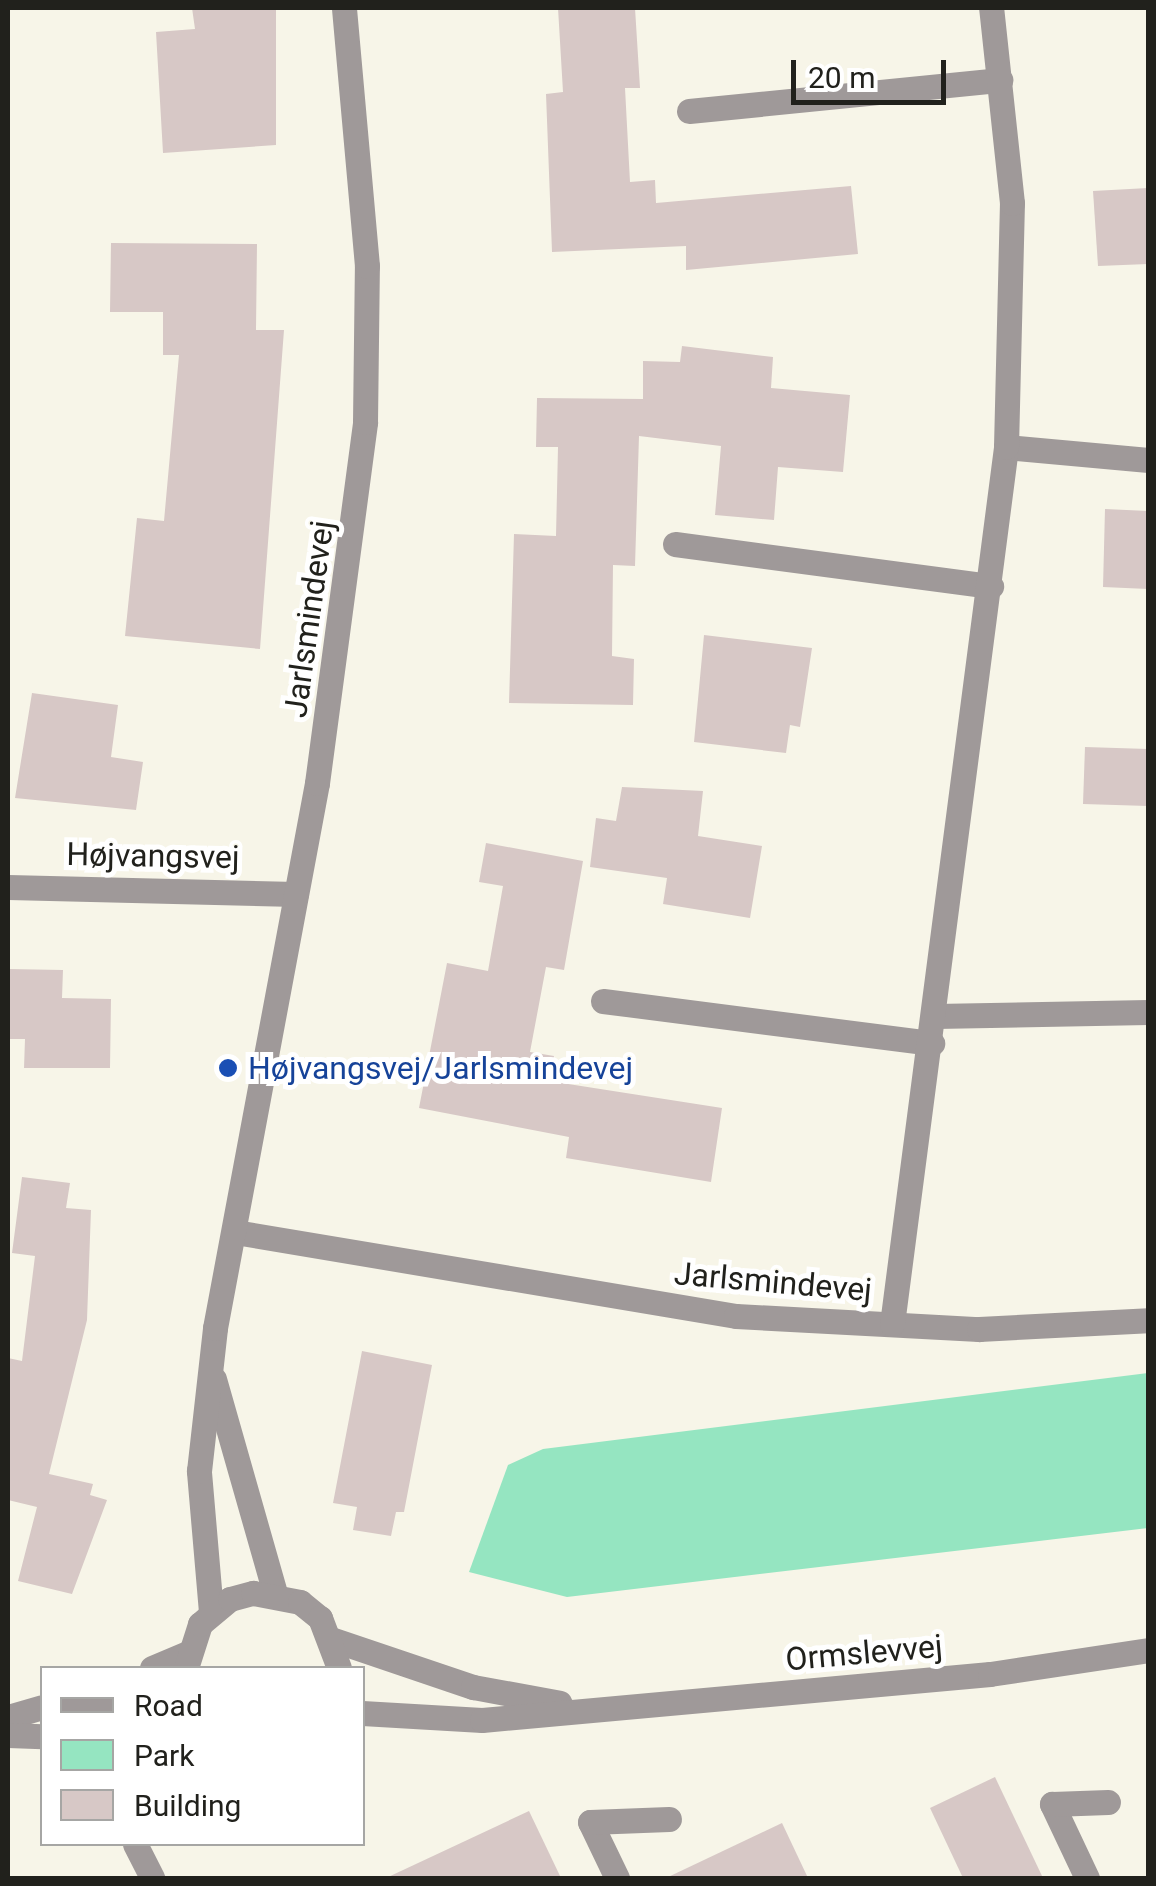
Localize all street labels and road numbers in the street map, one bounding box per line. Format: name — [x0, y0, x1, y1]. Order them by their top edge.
street label: Jarlsmindevej — [276, 518, 342, 720]
street label: Højvangsvej — [66, 835, 240, 877]
street label: Jarlsmindevej — [672, 1254, 874, 1310]
street label: Ormslevvej — [784, 1627, 944, 1679]

